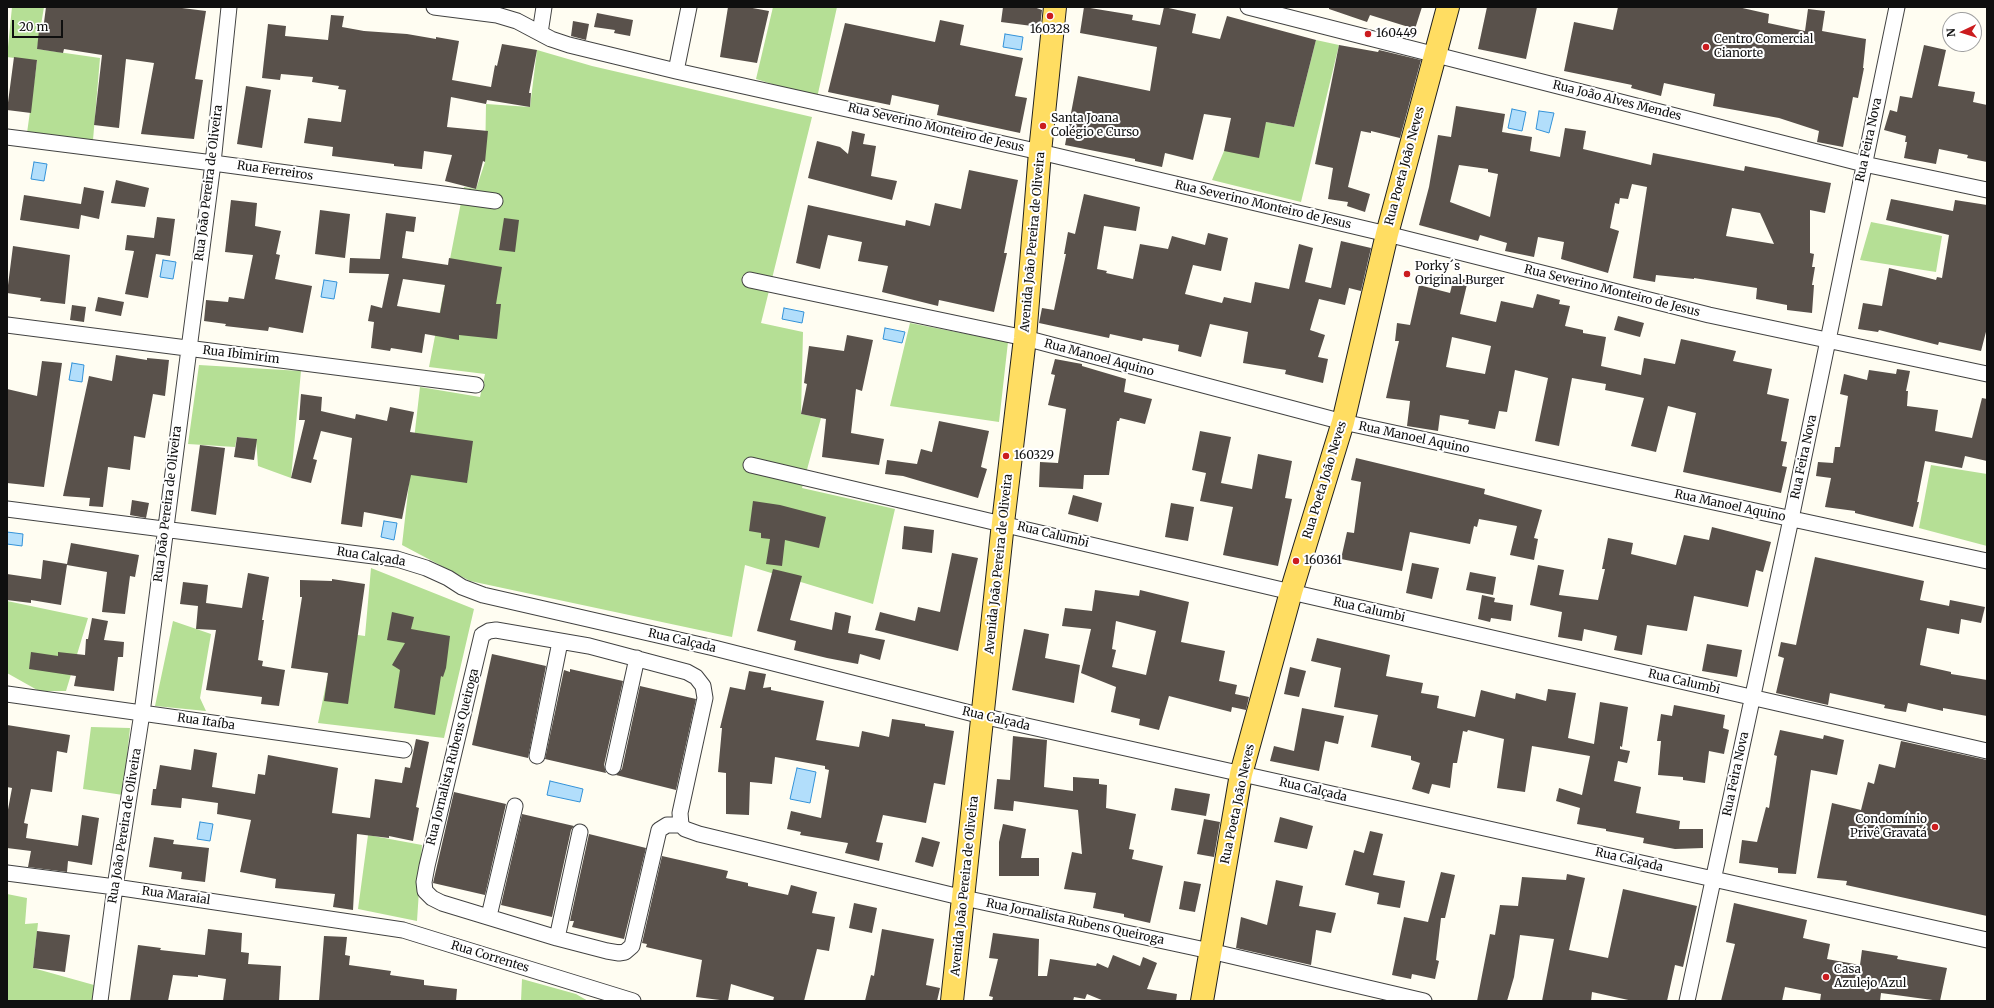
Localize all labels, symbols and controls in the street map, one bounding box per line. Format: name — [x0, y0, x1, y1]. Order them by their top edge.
marker: 160328 — [1045, 11, 1055, 21]
scale bar — [14, 12, 65, 38]
north arrow — [1942, 12, 1982, 52]
text: 20 m — [19, 19, 48, 34]
place label: 160328 — [1030, 23, 1070, 37]
place label: 160449 — [1376, 27, 1417, 41]
text: N — [1944, 28, 1958, 38]
marker: 160449 — [1363, 29, 1373, 39]
place label: Centro Comercial Cianorte — [1714, 33, 1813, 61]
marker: Centro Comercial Cianorte — [1701, 42, 1711, 52]
street label: Rua João Alves Mendes — [1551, 78, 1683, 124]
street label: Rua Feira Nova — [1853, 97, 1885, 183]
street label: Rua Severino Monteiro de Jesus — [846, 101, 1026, 155]
street label: Rua João Pereira de Oliveira — [192, 104, 226, 262]
street label: Rua Poeta João Neves — [1382, 105, 1428, 227]
place label: Santa Joana Colégio e Curso — [1051, 112, 1139, 140]
marker: Santa Joana Colégio e Curso — [1038, 121, 1048, 131]
street label: Avenida João Pereira de Oliveira — [1018, 151, 1048, 333]
street label: Rua Ferreiros — [236, 159, 314, 183]
street label: Rua Severino Monteiro de Jesus — [1173, 178, 1353, 232]
place label: Porky´s Original Burger — [1415, 260, 1505, 288]
street label: Rua Severino Monteiro de Jesus — [1523, 262, 1701, 320]
marker: Porky´s Original Burger — [1402, 269, 1412, 279]
street label: Rua Manoel Aquino — [1042, 336, 1156, 380]
street label: Rua Ibimirim — [202, 343, 280, 367]
street label: Rua Feira Nova — [1788, 414, 1820, 500]
street label: Rua Poeta João Neves — [1300, 419, 1350, 541]
street label: Rua Manoel Aquino — [1357, 419, 1471, 457]
street label: Rua João Pereira de Oliveira — [151, 425, 185, 583]
place label: 160329 — [1014, 449, 1054, 463]
marker: 160329 — [1001, 451, 1011, 461]
street label: Avenida João Pereira de Oliveira — [982, 473, 1016, 655]
street label: Rua Manoel Aquino — [1673, 487, 1787, 525]
street label: Rua Calumbi — [1016, 519, 1090, 551]
street label: Rua Calçada — [336, 544, 406, 570]
place label: 160361 — [1304, 554, 1342, 568]
marker: 160361 — [1291, 556, 1301, 566]
street label: Rua Calumbi — [1332, 595, 1406, 625]
street label: Rua Calçada — [647, 626, 717, 656]
street label: Rua Jornalista Rubens Queiroga — [424, 667, 482, 847]
street label: Rua Calumbi — [1647, 667, 1721, 697]
street label: Rua Calçada — [961, 704, 1031, 734]
street label: Rua Itaíba — [176, 711, 236, 733]
street label: Rua Feira Nova — [1720, 731, 1752, 817]
street label: Rua Poeta João Neves — [1218, 743, 1258, 865]
street label: Rua João Pereira de Oliveira — [106, 747, 144, 905]
street label: Rua Calçada — [1278, 775, 1348, 805]
street label: Avenida João Pereira de Oliveira — [948, 795, 982, 977]
place label: Condomínio Privê Gravatá — [1850, 813, 1927, 841]
marker: Condomínio Privê Gravatá — [1930, 822, 1940, 832]
street label: Rua Calçada — [1594, 845, 1664, 875]
street label: Rua Maraial — [141, 884, 211, 908]
street label: Rua Jornalista Rubens Queiroga — [985, 896, 1165, 948]
street label: Rua Correntes — [449, 938, 531, 976]
place label: Casa Azulejo Azul — [1834, 963, 1907, 991]
marker: Casa Azulejo Azul — [1821, 972, 1831, 982]

